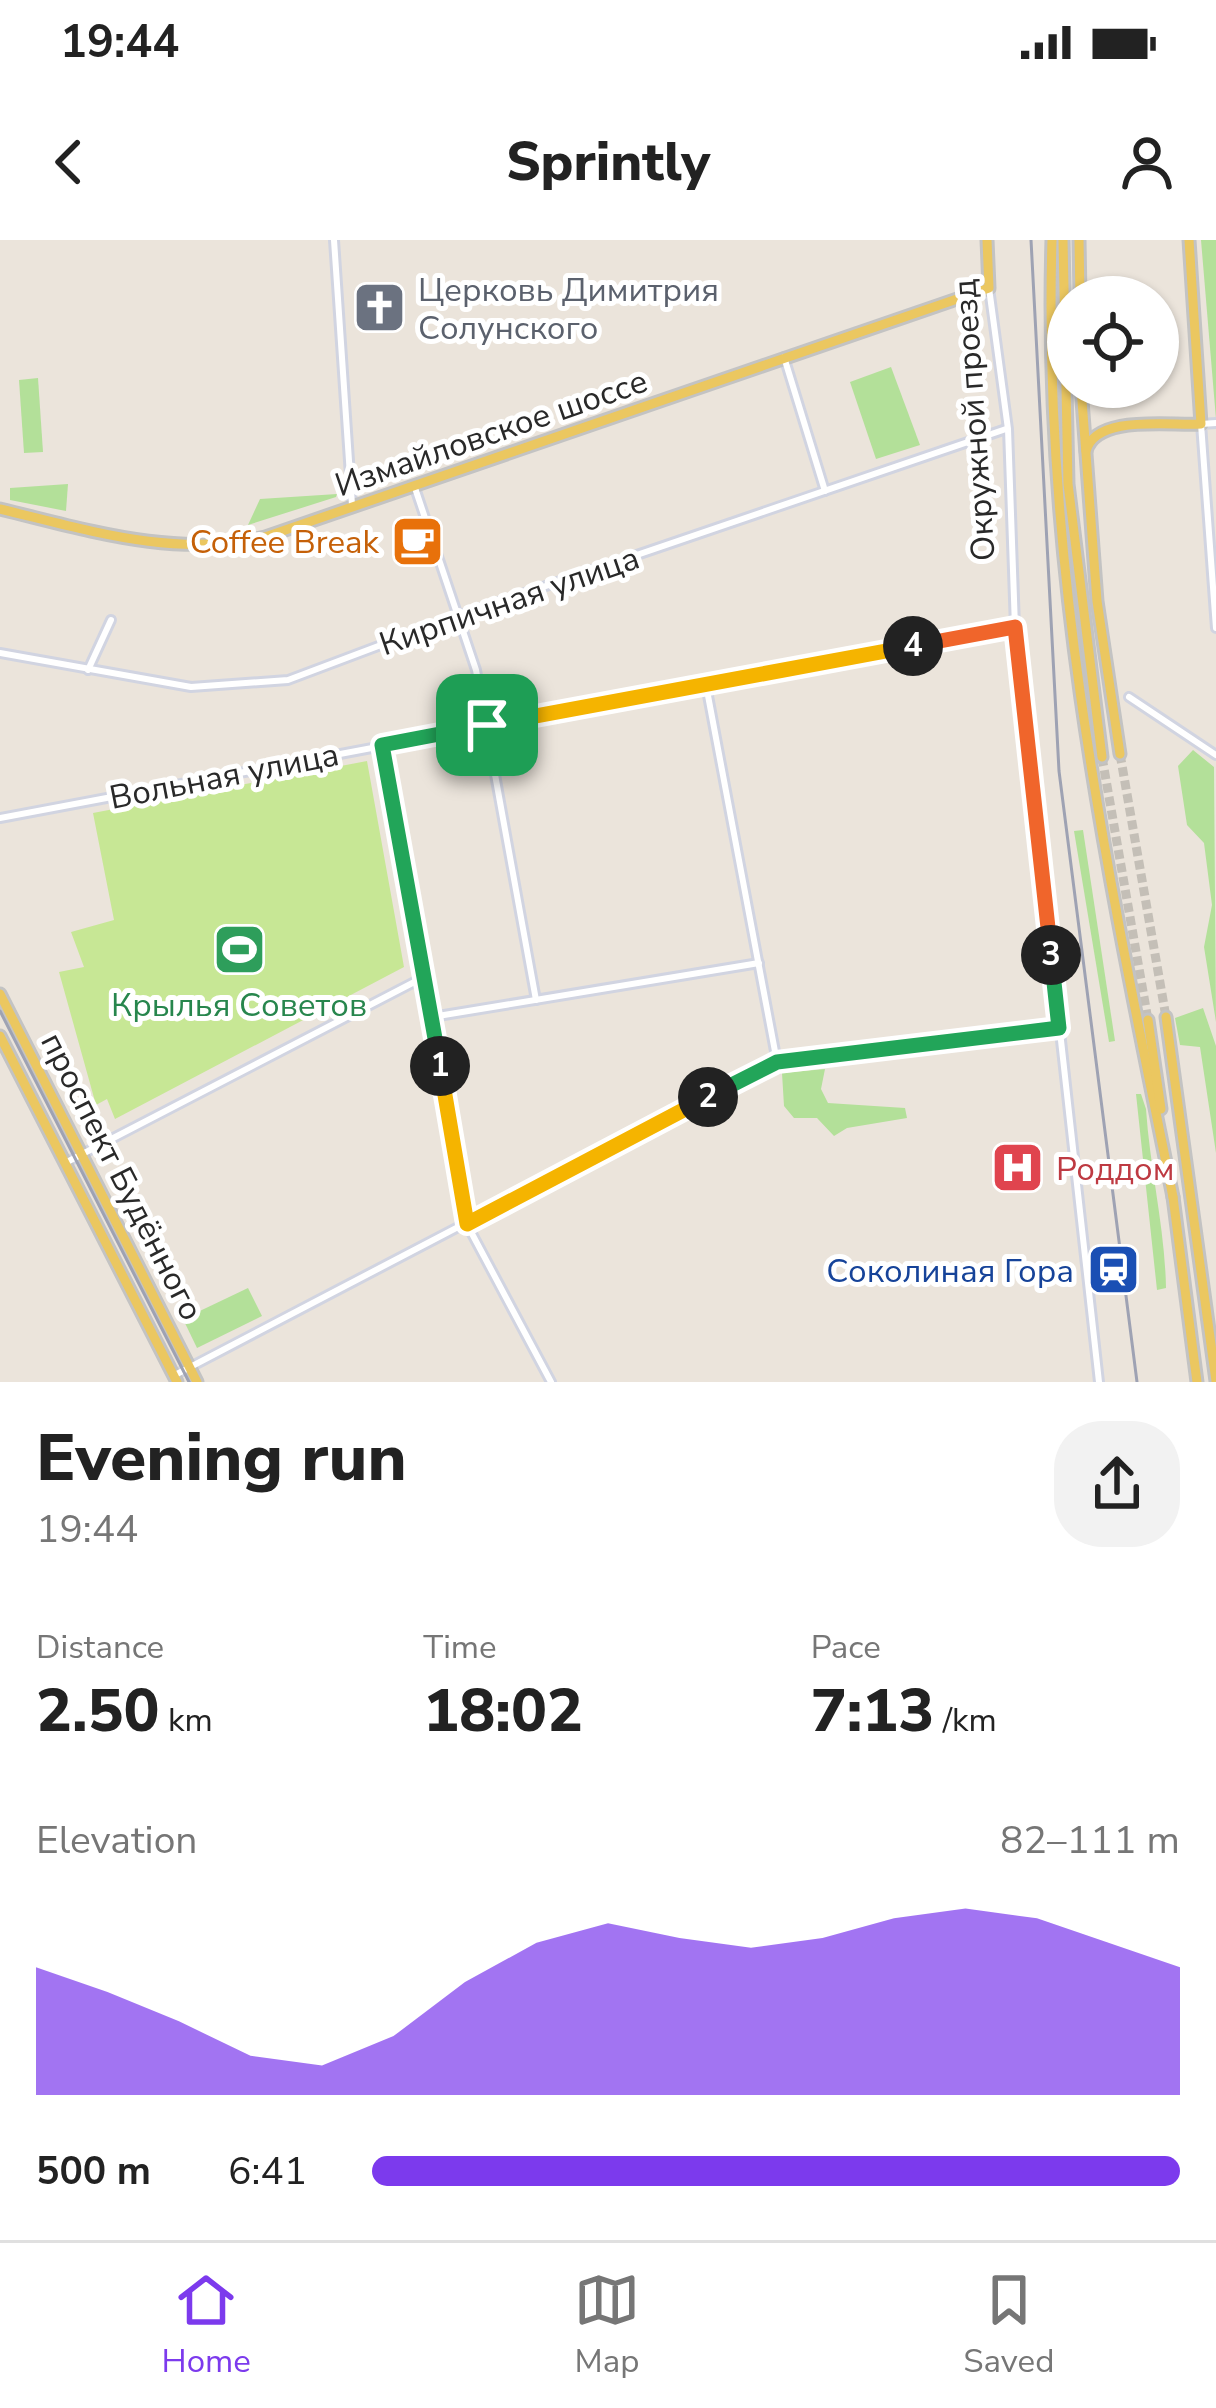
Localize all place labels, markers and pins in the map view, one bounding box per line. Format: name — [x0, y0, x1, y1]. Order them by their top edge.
place label: Церковь Димитрия Солунского — [418, 268, 719, 351]
church icon: Церковь Димитрия Солунского — [351, 280, 407, 336]
cafe icon: Coffee Break — [390, 513, 446, 569]
place label: Coffee Break — [190, 520, 379, 565]
pin: 4 — [883, 616, 943, 676]
pin — [436, 674, 538, 776]
sports icon: Крылья Советов — [211, 922, 267, 978]
pin: 3 — [1021, 925, 1081, 985]
place label: Крылья Советов — [111, 983, 367, 1028]
pin: 1 — [410, 1036, 470, 1096]
pin: 2 — [678, 1067, 738, 1127]
hospital icon: Роддом — [989, 1140, 1045, 1196]
place label: Роддом — [1056, 1147, 1175, 1192]
station icon: Соколиная Гора — [1085, 1242, 1141, 1298]
place label: Соколиная Гора — [826, 1249, 1074, 1294]

